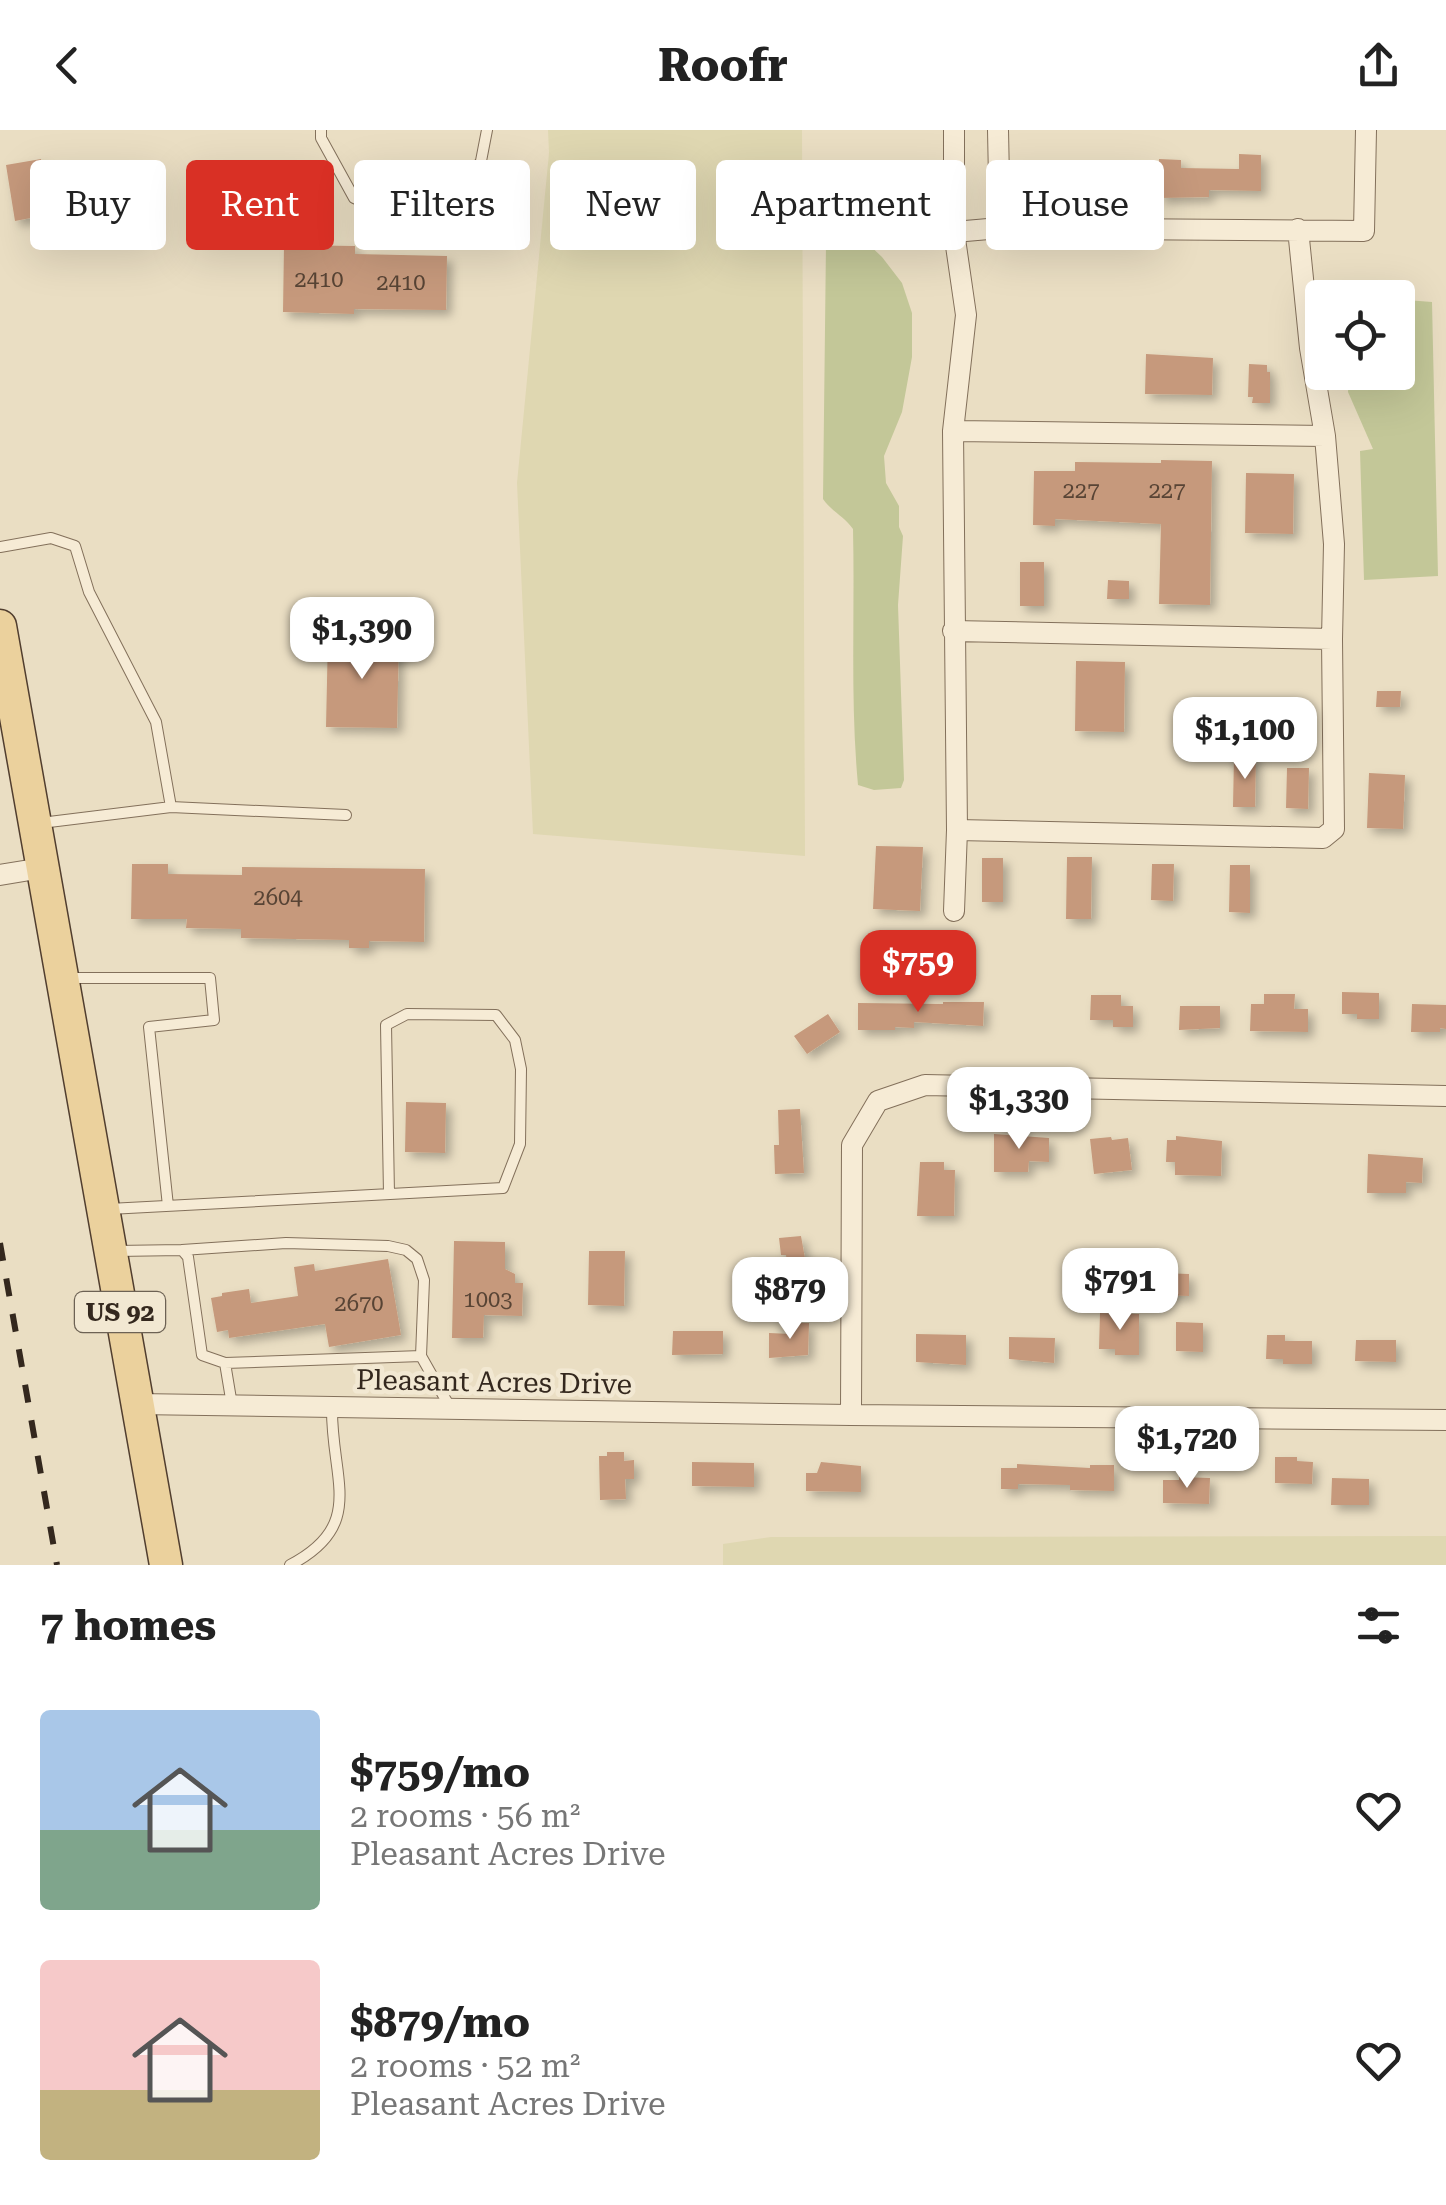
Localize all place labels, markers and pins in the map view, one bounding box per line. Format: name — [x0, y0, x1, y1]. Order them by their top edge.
pin: $1,390 — [281, 597, 443, 682]
pin: $1,100 — [1164, 697, 1326, 782]
pin: $759 — [859, 930, 977, 1015]
pin: $1,330 — [938, 1067, 1100, 1152]
pin: $791 — [1061, 1248, 1179, 1333]
pin: $879 — [731, 1257, 849, 1342]
pin: $1,720 — [1106, 1406, 1268, 1491]

